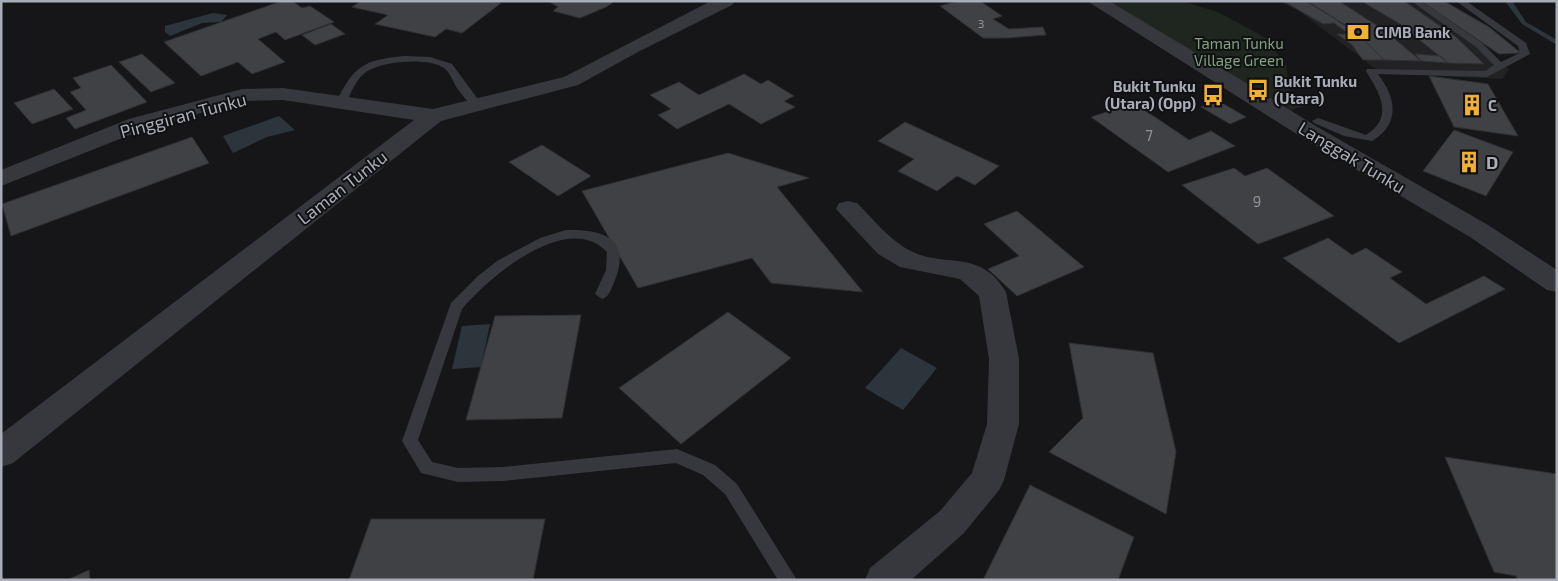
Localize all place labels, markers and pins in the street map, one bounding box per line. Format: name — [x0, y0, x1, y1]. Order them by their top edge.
bank icon: CIMB Bank — [1345, 19, 1371, 45]
place label: CIMB Bank — [1375, 23, 1451, 41]
place label: Bukit Tunku (Utara) — [1274, 72, 1357, 107]
place label: Bukit Tunku (Utara) (Opp) — [1105, 77, 1196, 112]
bus stop icon: Bukit Tunku (Utara) — [1245, 77, 1271, 103]
bus stop icon: Bukit Tunku (Utara) (Opp) — [1200, 82, 1226, 108]
building icon: C — [1459, 92, 1485, 118]
place label: C — [1488, 96, 1497, 114]
building icon: D — [1456, 149, 1482, 175]
place label: D — [1486, 151, 1498, 173]

